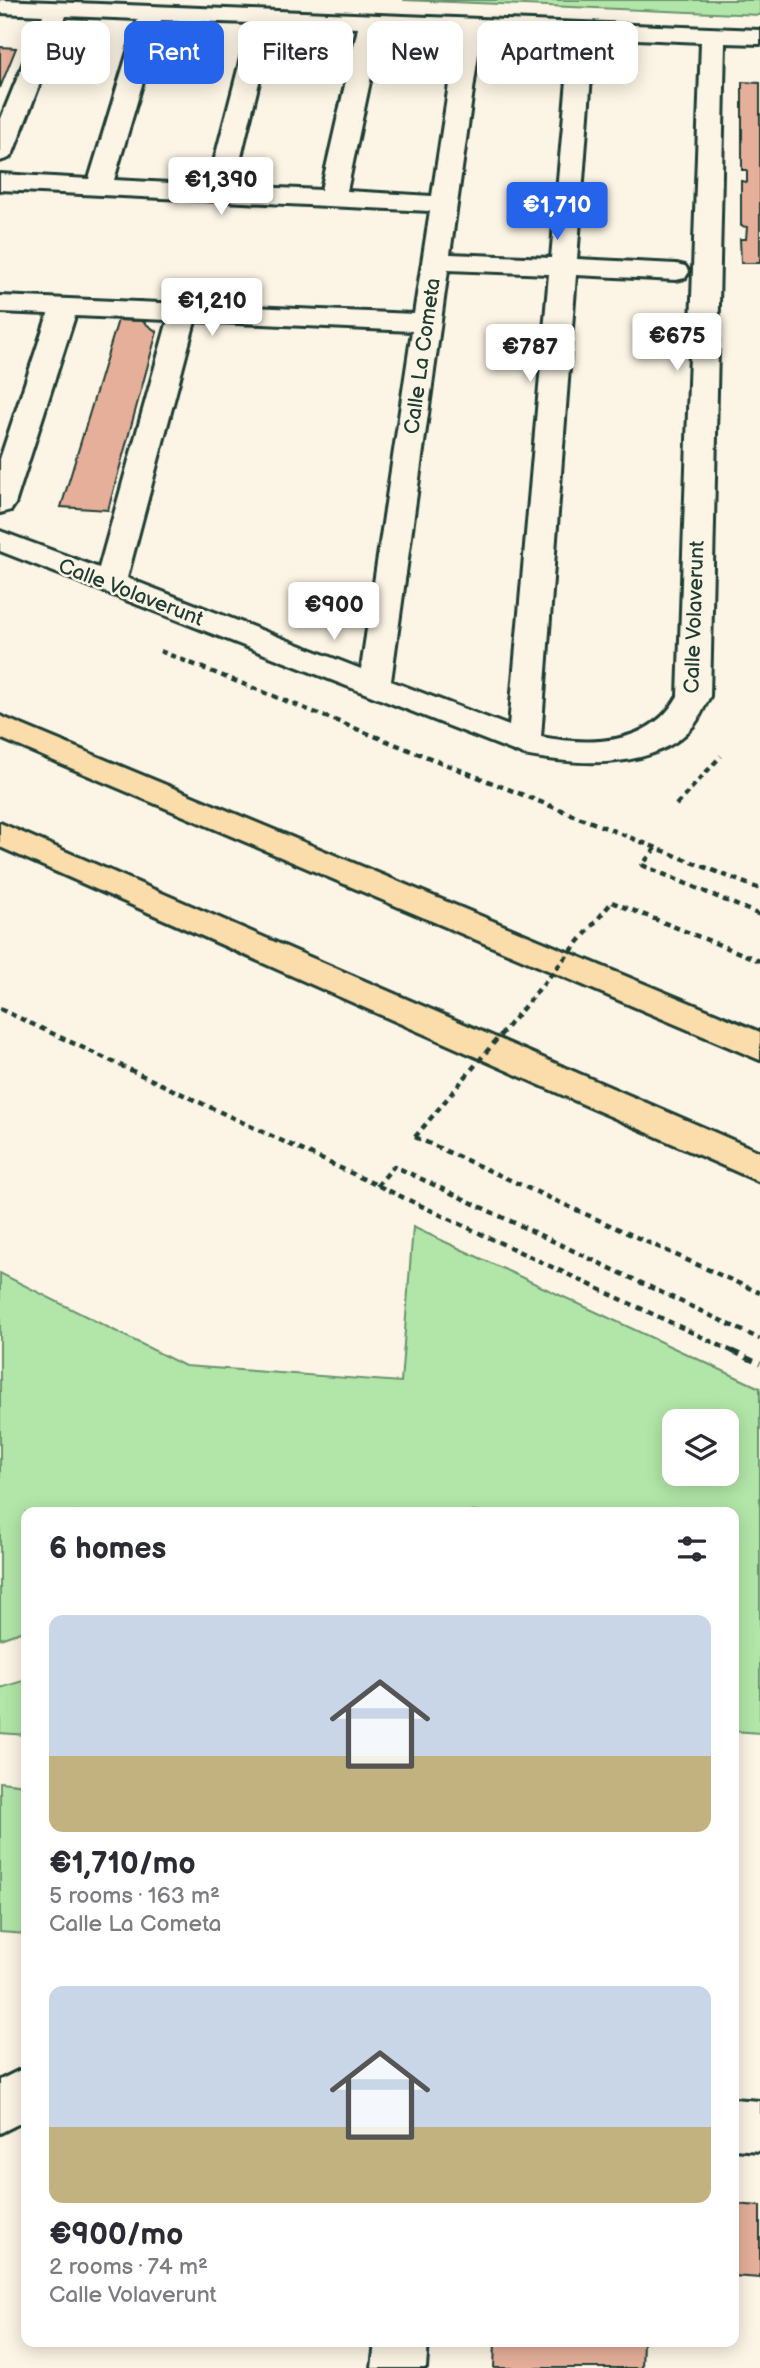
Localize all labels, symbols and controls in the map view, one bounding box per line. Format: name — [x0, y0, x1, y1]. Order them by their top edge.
chip: Buy — [21, 21, 110, 84]
chip: Rent — [124, 21, 224, 84]
chip: Filters — [238, 21, 353, 84]
chip: New — [367, 21, 463, 84]
chip: Apartment — [477, 21, 638, 84]
pin: €1,390 — [164, 158, 278, 217]
text: €1,390 — [184, 166, 258, 194]
pin: €1,710 — [500, 182, 614, 242]
text: €1,710 — [523, 191, 591, 219]
street label: Calle La Cometa — [399, 276, 446, 436]
pin: €1,210 — [155, 278, 269, 338]
text: €1,210 — [177, 287, 247, 315]
pin: €675 — [636, 314, 718, 373]
text: €675 — [648, 322, 706, 350]
pin: €787 — [489, 324, 571, 384]
text: €787 — [502, 333, 558, 361]
street label: Calle Volaverunt — [679, 540, 710, 694]
street label: Calle Volaverunt — [55, 553, 207, 632]
pin: €900 — [293, 582, 375, 642]
text: €900 — [304, 591, 364, 619]
map controls — [662, 1409, 739, 1486]
button: layers — [662, 1409, 739, 1486]
icon: filters — [673, 1530, 711, 1568]
text: 6 homes — [49, 1531, 166, 1567]
icon: home — [317, 1661, 443, 1787]
text: €1,710/mo — [49, 1846, 196, 1882]
text: 5 rooms · 163 m² — [49, 1882, 220, 1910]
text: Calle La Cometa — [49, 1910, 222, 1938]
icon: home — [317, 2032, 443, 2158]
text: €900/mo — [49, 2217, 183, 2253]
text: 2 rooms · 74 m² — [49, 2253, 208, 2281]
text: Calle Volaverunt — [49, 2281, 217, 2309]

